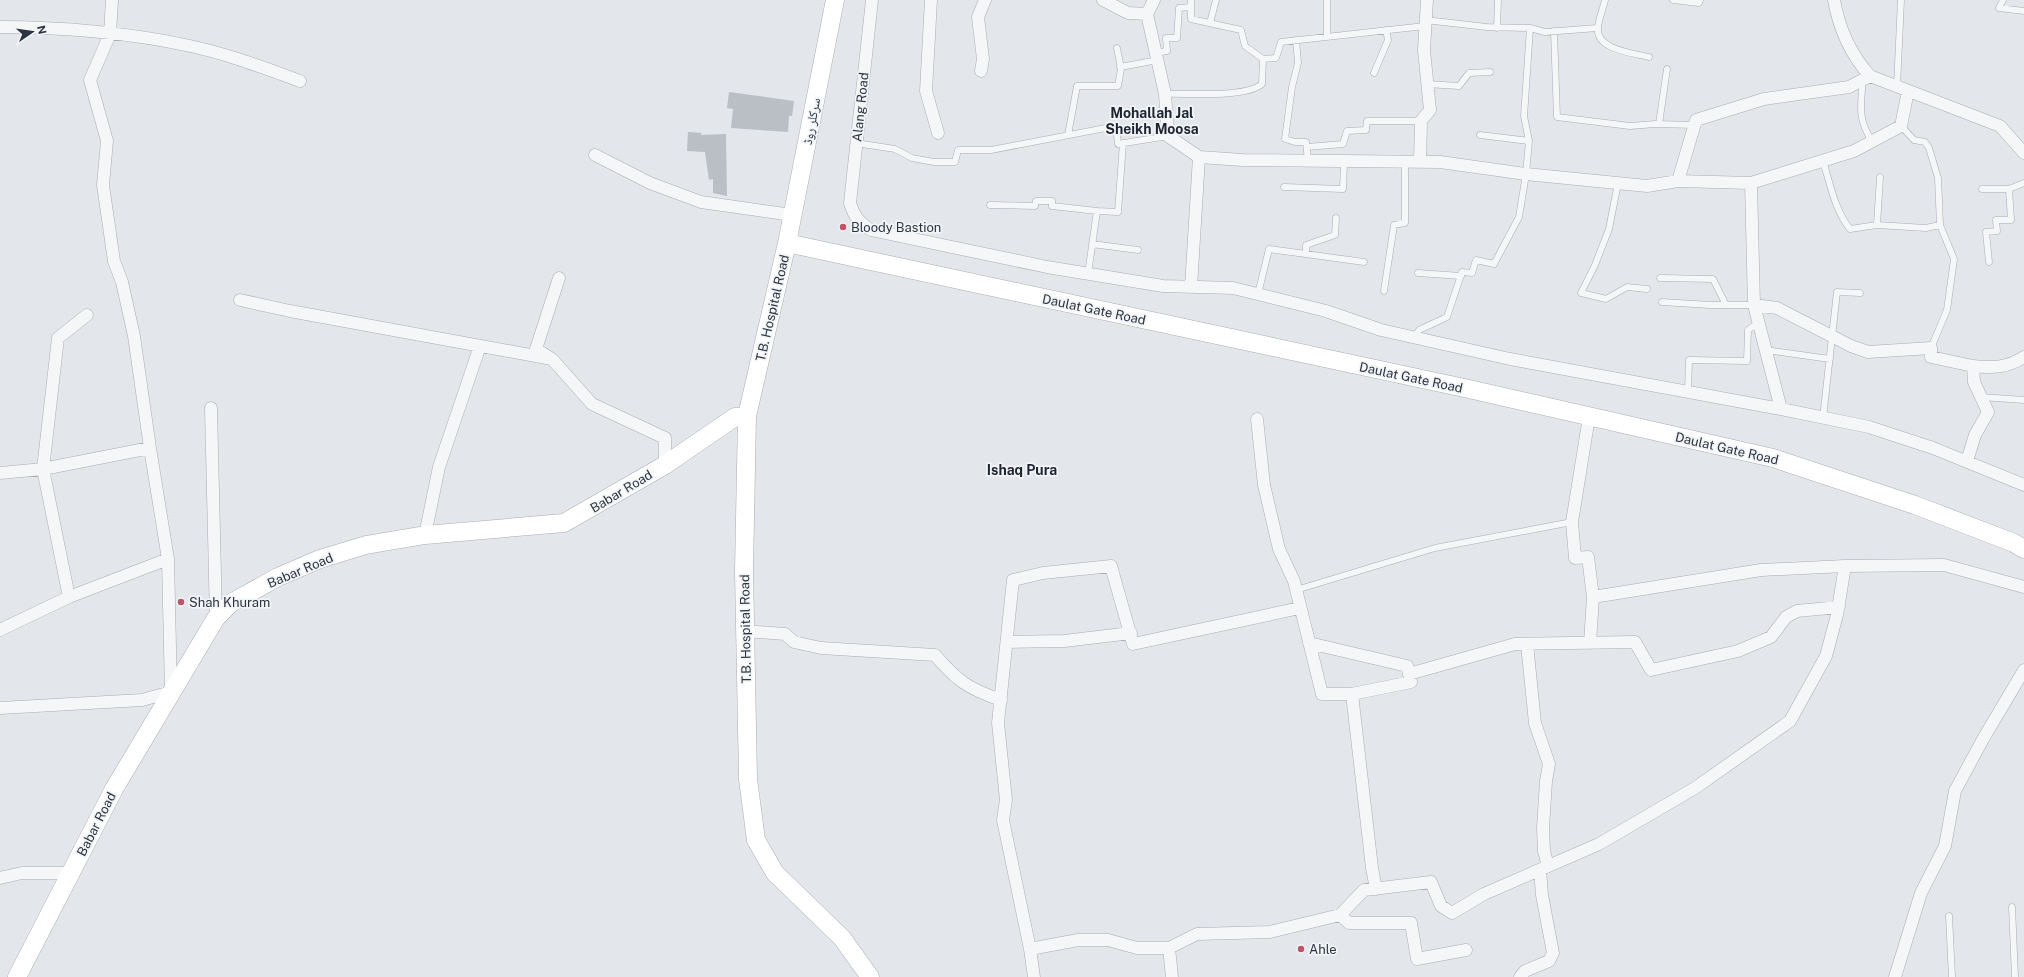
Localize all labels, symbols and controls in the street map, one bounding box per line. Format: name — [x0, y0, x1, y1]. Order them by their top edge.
north arrow — [12, 12, 52, 52]
text: N — [35, 24, 49, 35]
street label: Alang Road — [849, 72, 872, 143]
street label: سرکلر روڈ — [800, 96, 824, 146]
district label: Mohallah Jal Sheikh Moosa — [1105, 105, 1199, 137]
place label: Bloody Bastion — [851, 220, 941, 235]
marker: Bloody Bastion — [838, 222, 848, 232]
street label: T.B. Hospital Road — [753, 253, 792, 363]
street label: Daulat Gate Road — [1041, 291, 1147, 328]
street label: Daulat Gate Road — [1358, 359, 1464, 396]
street label: Daulat Gate Road — [1674, 429, 1780, 468]
district label: Ishaq Pura — [987, 462, 1057, 478]
street label: Babar Road — [587, 467, 655, 516]
street label: Babar Road — [265, 550, 335, 591]
street label: T.B. Hospital Road — [737, 574, 754, 684]
place label: Shah Khuram — [189, 595, 270, 610]
marker: Shah Khuram — [176, 597, 186, 607]
street label: Babar Road — [74, 790, 119, 859]
place label: Ahle — [1309, 942, 1337, 957]
marker: Ahle — [1296, 944, 1306, 954]

